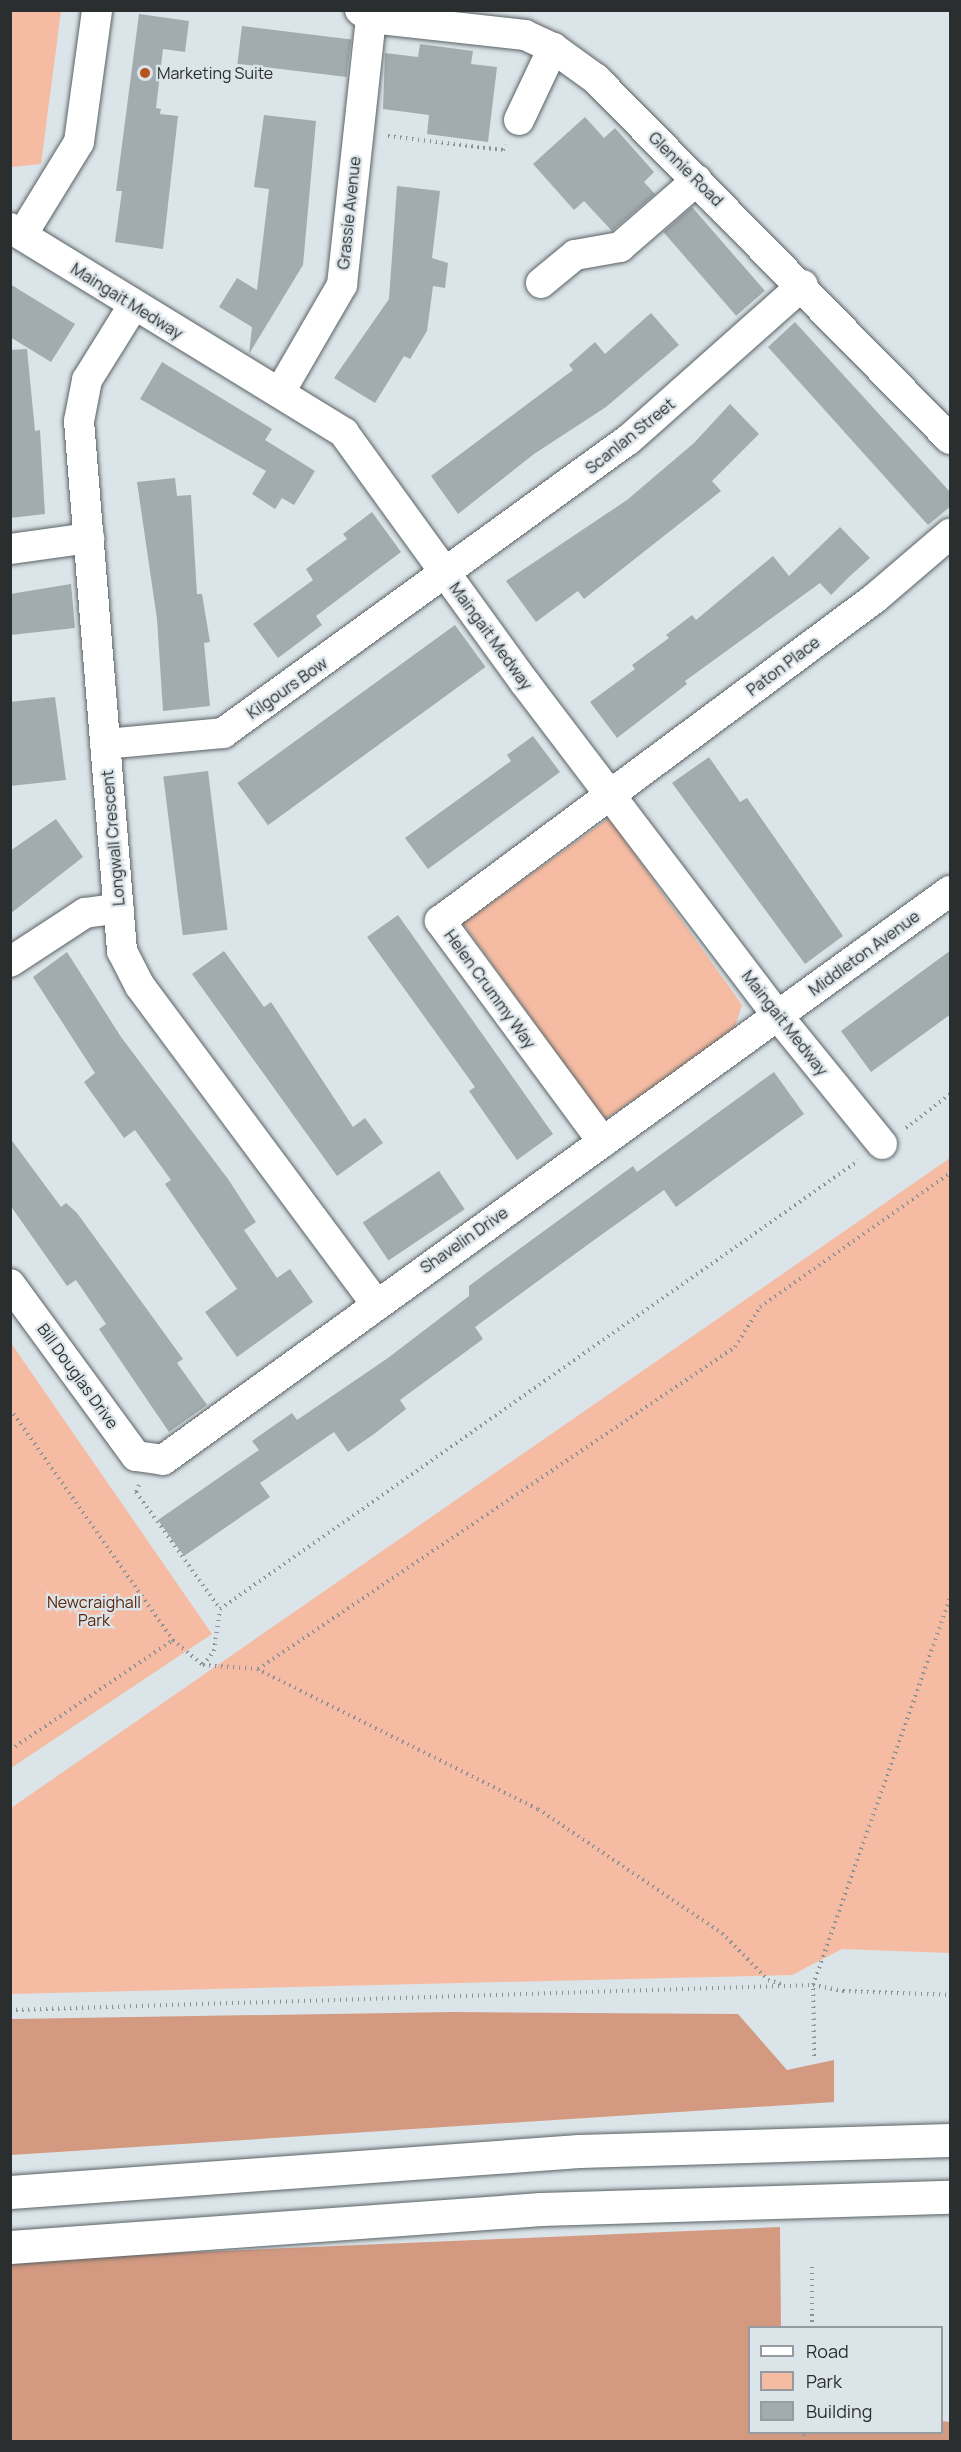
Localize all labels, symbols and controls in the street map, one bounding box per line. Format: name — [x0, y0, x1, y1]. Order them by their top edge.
place label: Marketing Suite — [157, 63, 273, 83]
marker: Marketing Suite — [138, 66, 152, 80]
street label: Glennie Road — [645, 128, 727, 210]
street label: Grassie Avenue — [334, 156, 364, 270]
street label: Maingait Medway — [68, 259, 186, 343]
street label: Scanlan Street — [581, 394, 679, 478]
street label: Maingait Medway — [446, 578, 536, 694]
street label: Paton Place — [743, 632, 823, 700]
street label: Kilgours Bow — [243, 653, 331, 723]
street label: Longwall Crescent — [97, 769, 129, 907]
street label: Middleton Avenue — [805, 906, 923, 1000]
street label: Helen Crummy Way — [440, 926, 540, 1052]
street label: Maingait Medway — [738, 967, 832, 1079]
street label: Shavelin Drive — [416, 1203, 512, 1277]
street label: Bill Douglas Drive — [33, 1320, 123, 1432]
park label: Newcraighall Park — [47, 1592, 141, 1630]
legend — [748, 2326, 943, 2434]
text: Road — [806, 2339, 849, 2363]
text: Park — [806, 2369, 842, 2393]
text: Building — [806, 2399, 872, 2423]

